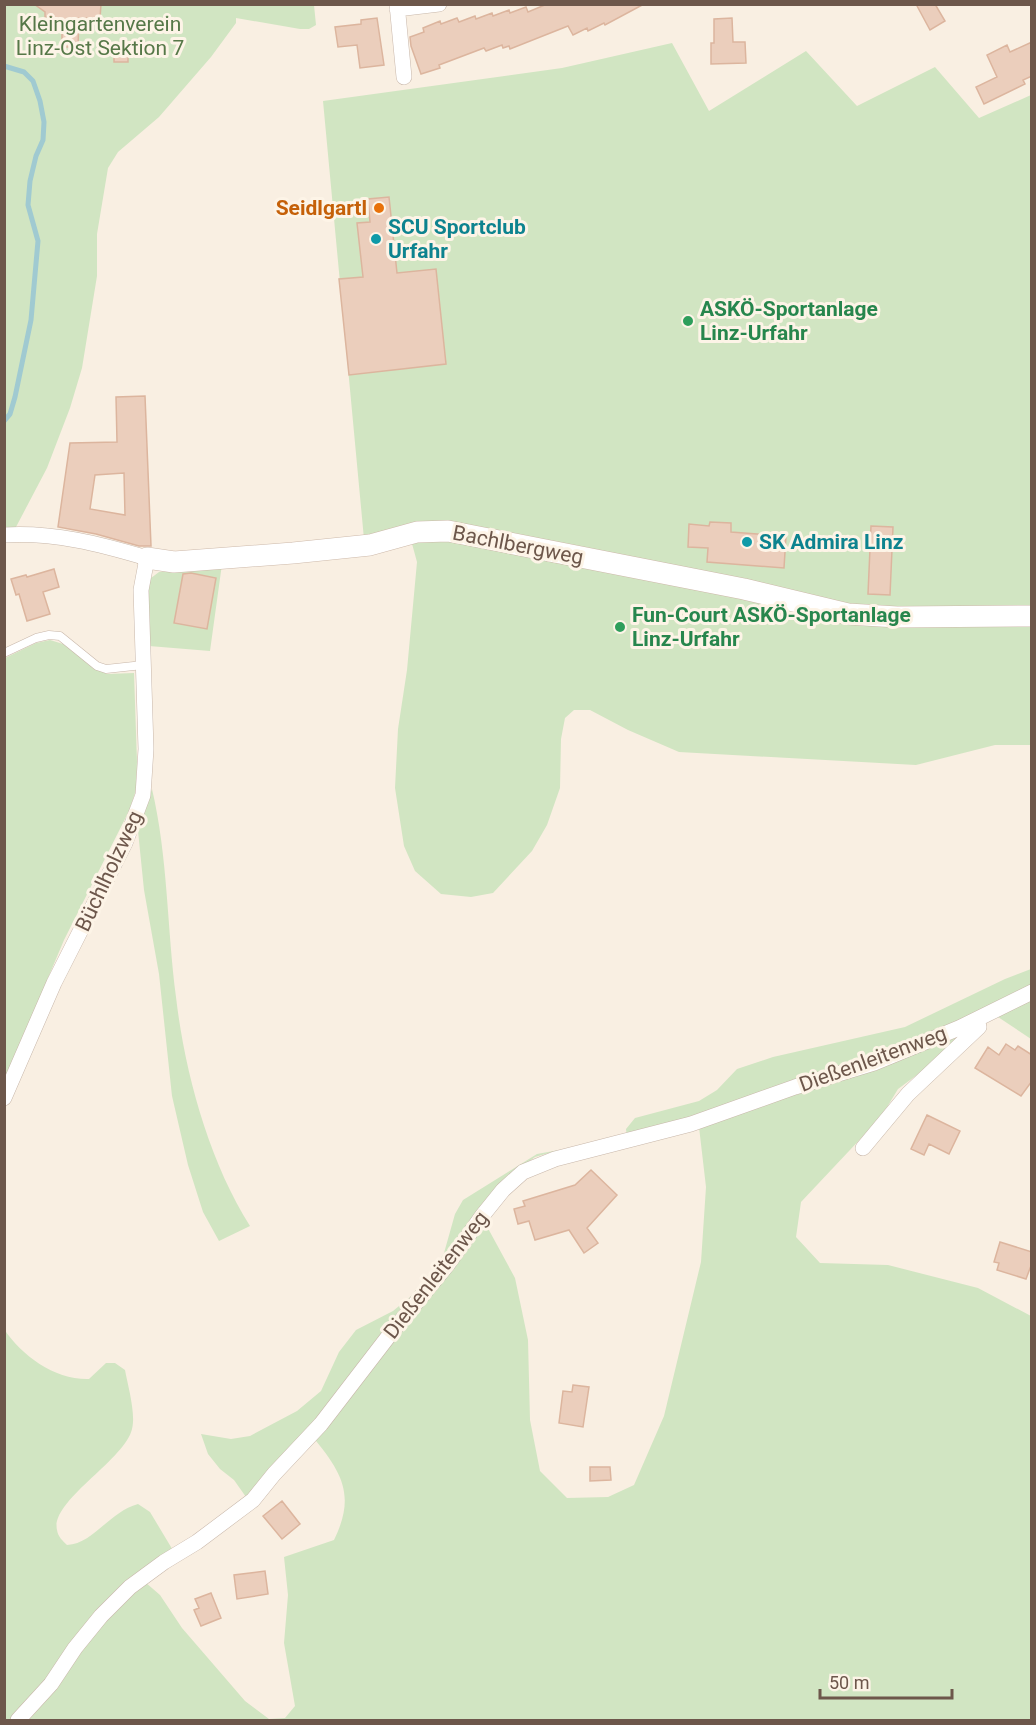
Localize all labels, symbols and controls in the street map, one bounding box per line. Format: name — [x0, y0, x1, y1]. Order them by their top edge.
park label: Kleingartenverein Linz-Ost Sektion 7 — [16, 12, 184, 60]
place label: Seidlgartl — [276, 196, 367, 220]
marker: Seidlgartl — [372, 201, 386, 215]
place label: SCU Sportclub Urfahr — [388, 215, 526, 263]
marker: SCU Sportclub Urfahr — [369, 232, 383, 246]
place label: ASKÖ-Sportanlage Linz-Urfahr — [700, 297, 878, 345]
marker: ASKÖ-Sportanlage Linz-Urfahr — [681, 314, 695, 328]
street label: Bachlbergweg — [451, 521, 585, 569]
place label: SK Admira Linz — [759, 530, 903, 554]
marker: SK Admira Linz — [740, 535, 754, 549]
place label: Fun-Court ASKÖ-Sportanlage Linz-Urfahr — [632, 603, 911, 651]
marker: Fun-Court ASKÖ-Sportanlage Linz-Urfahr — [613, 620, 627, 634]
street label: Büchlholzweg — [71, 807, 147, 935]
street label: Dießenleitenweg — [796, 1021, 950, 1097]
street label: Dießenleitenweg — [379, 1207, 493, 1343]
scale bar — [820, 1662, 952, 1700]
text: 50 m — [829, 1672, 869, 1693]

